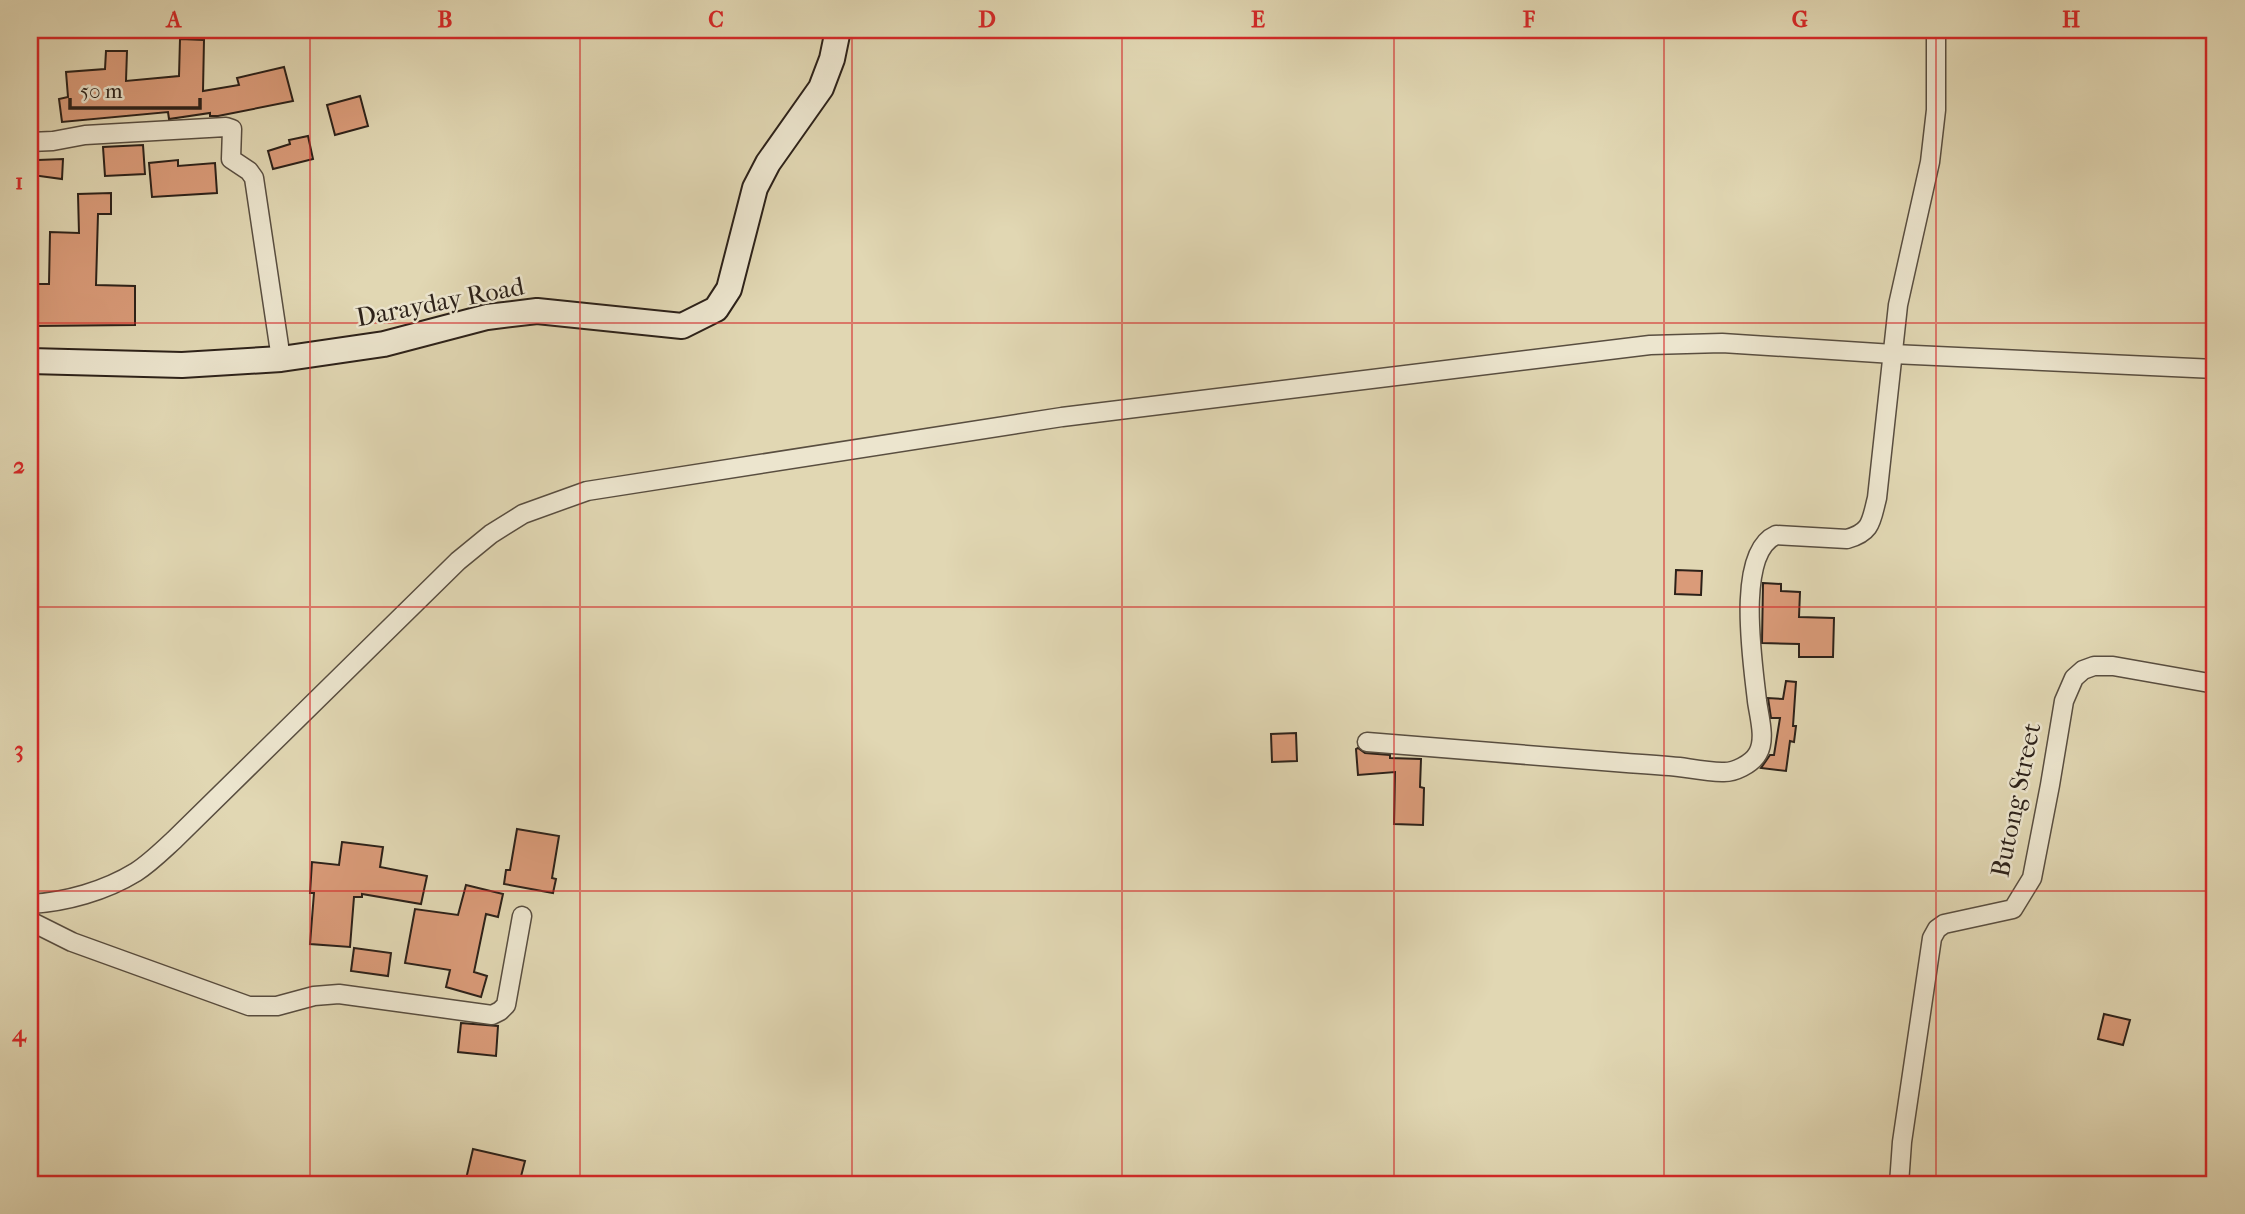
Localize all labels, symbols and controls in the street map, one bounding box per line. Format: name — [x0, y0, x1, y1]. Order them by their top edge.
text: A — [165, 6, 183, 33]
text: B — [438, 6, 453, 33]
text: C — [708, 6, 724, 33]
text: D — [978, 6, 996, 33]
text: E — [1251, 6, 1265, 33]
text: F — [1522, 6, 1536, 33]
text: G — [1792, 6, 1808, 33]
text: H — [2062, 6, 2080, 33]
scale bar — [70, 66, 200, 110]
text: 50 m — [80, 79, 123, 103]
text: 1 — [15, 168, 23, 195]
street label: Darayday Road — [353, 270, 527, 333]
text: 2 — [13, 452, 25, 479]
street label: Butong Street — [1985, 719, 2048, 880]
text: 3 — [14, 736, 24, 763]
text: 4 — [11, 1020, 27, 1047]

